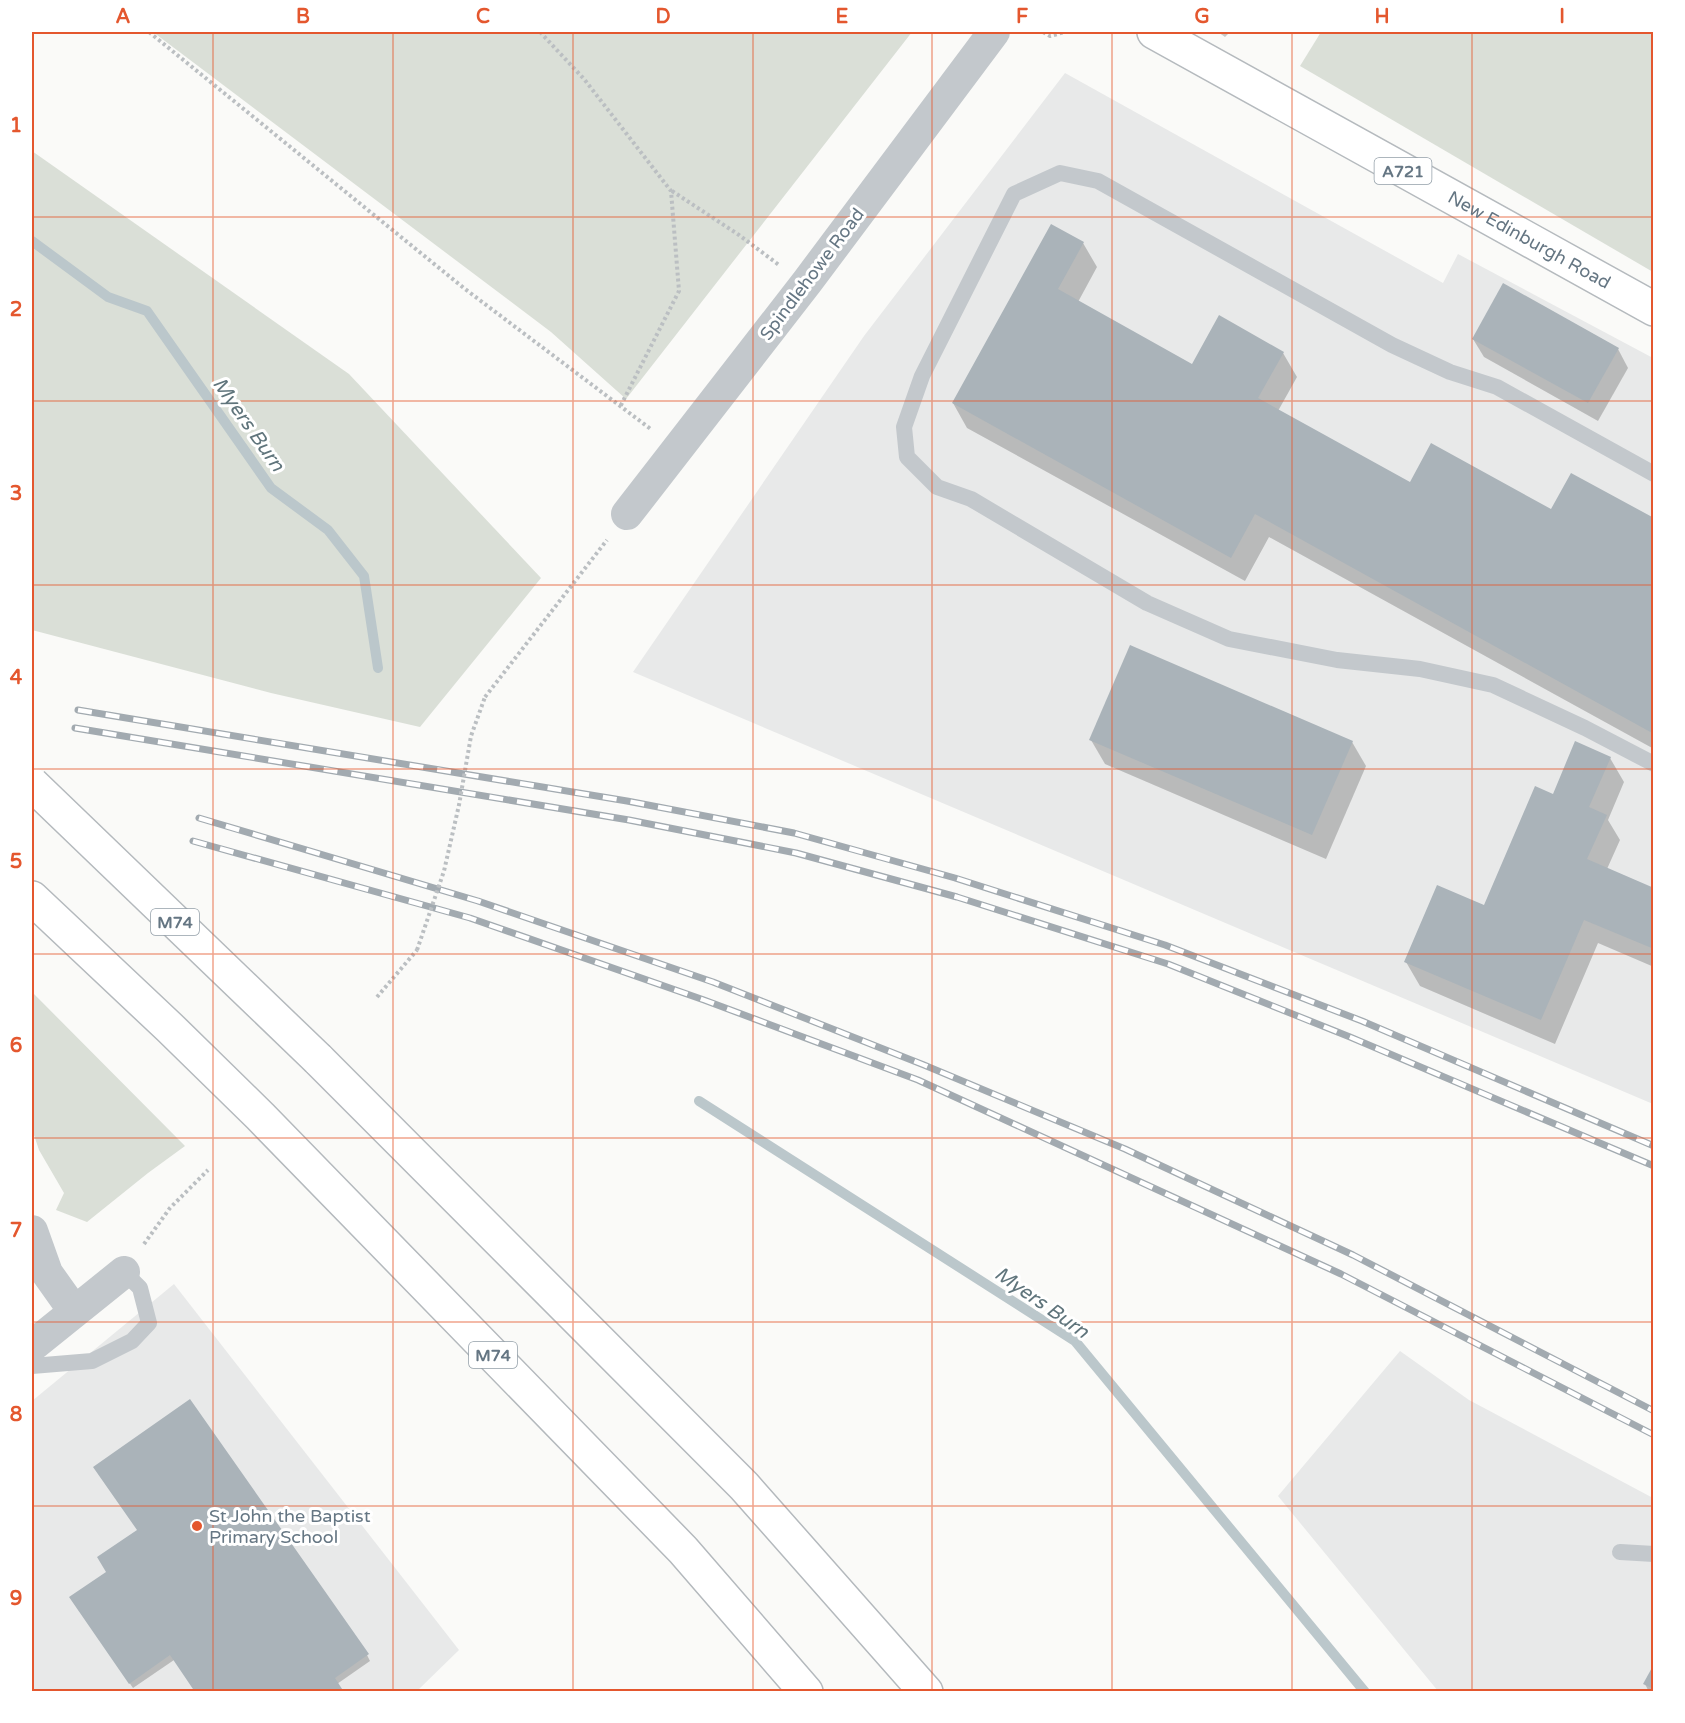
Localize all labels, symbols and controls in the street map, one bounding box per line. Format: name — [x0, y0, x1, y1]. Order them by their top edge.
text: A — [116, 5, 131, 29]
text: B — [296, 5, 310, 29]
text: C — [476, 5, 490, 29]
text: D — [655, 5, 671, 29]
text: E — [836, 5, 849, 29]
text: F — [1016, 5, 1028, 29]
text: G — [1194, 5, 1210, 29]
text: H — [1374, 5, 1390, 29]
text: I — [1559, 5, 1565, 29]
text: 1 — [10, 114, 22, 138]
road number: A721 — [1374, 158, 1432, 184]
street label: New Edinburgh Road — [1444, 186, 1614, 294]
street label: Spindlehowe Road — [755, 204, 869, 344]
text: 2 — [10, 298, 22, 322]
water label: Myers Burn — [207, 373, 290, 477]
text: 3 — [10, 482, 22, 506]
text: 4 — [10, 666, 23, 690]
text: 5 — [10, 850, 22, 874]
road number: M74 — [151, 909, 199, 935]
text: 6 — [10, 1034, 22, 1058]
text: 7 — [10, 1219, 22, 1243]
water label: Myers Burn — [990, 1262, 1094, 1344]
road number: M74 — [469, 1342, 517, 1368]
text: 8 — [10, 1403, 22, 1427]
place label: St John the Baptist Primary School — [209, 1505, 371, 1548]
marker: St John the Baptist Primary School — [190, 1519, 204, 1533]
text: 9 — [10, 1587, 22, 1611]

